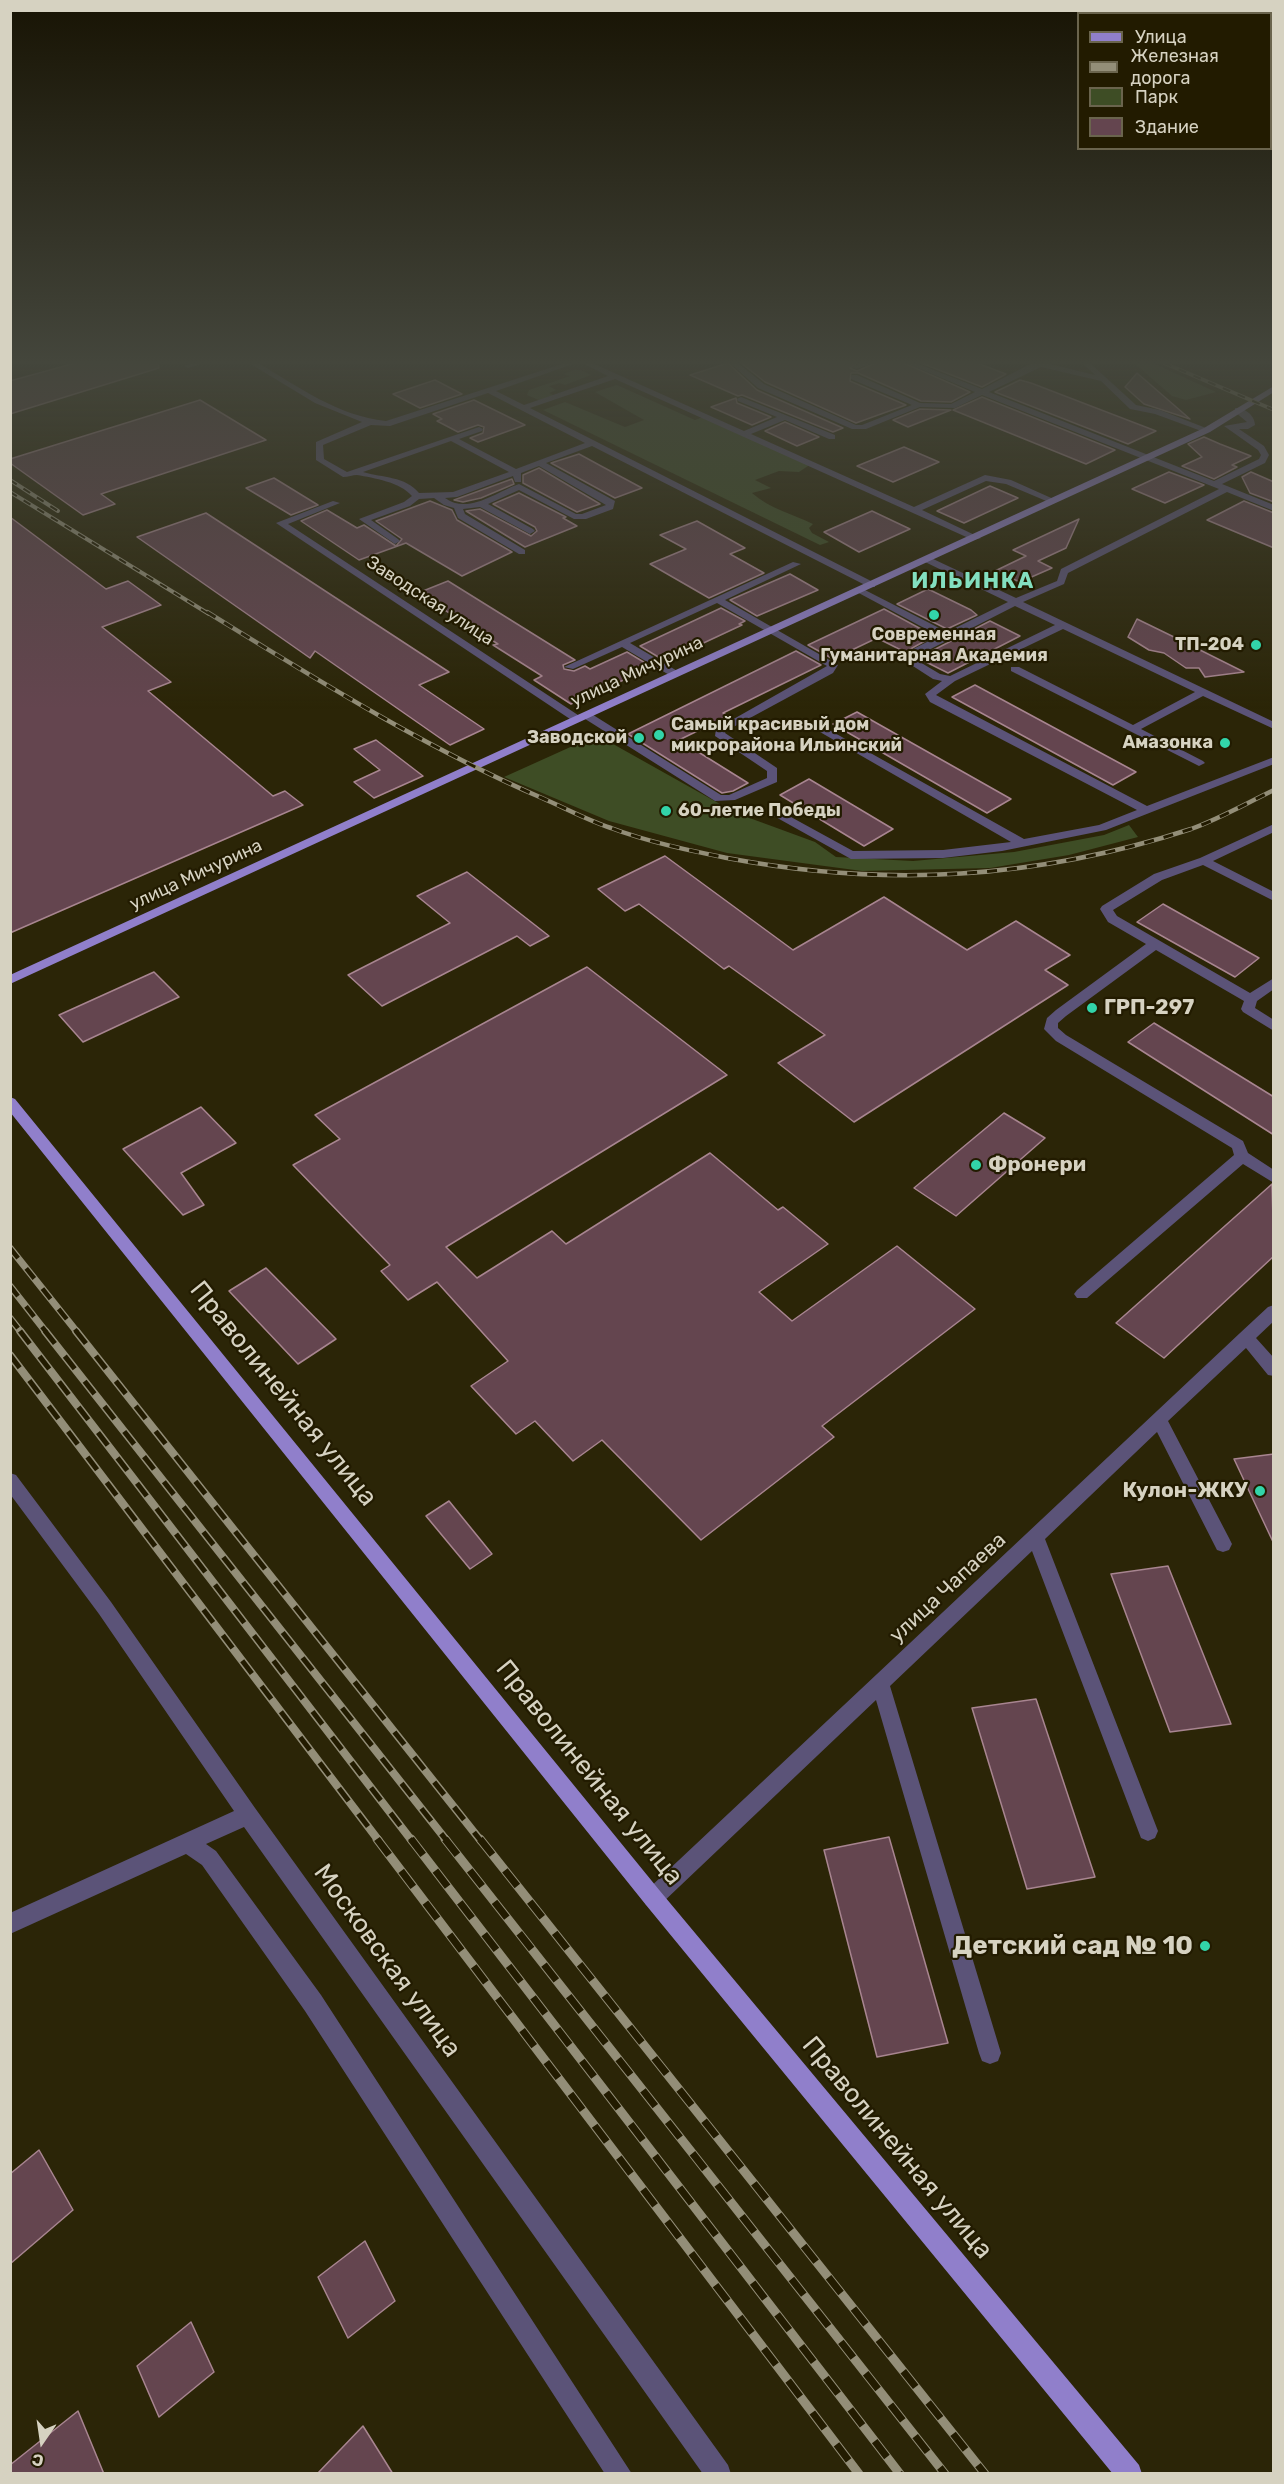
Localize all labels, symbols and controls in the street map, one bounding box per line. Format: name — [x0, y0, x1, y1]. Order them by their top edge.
legend — [1077, 12, 1272, 150]
text: Улица — [1135, 26, 1187, 48]
text: Железная дорога — [1130, 45, 1219, 89]
text: Парк — [1135, 86, 1178, 108]
text: Здание — [1135, 116, 1199, 138]
street label: Заводская улица — [362, 552, 498, 650]
district label: ИЛЬИНКА — [911, 569, 1035, 595]
marker: Современная Гуманитарная Академия — [927, 608, 941, 622]
place label: Современная Гуманитарная Академия — [820, 624, 1048, 666]
street label: улица Мичурина — [567, 632, 707, 712]
place label: ТП-204 — [1175, 634, 1244, 656]
marker: ТП-204 — [1249, 638, 1263, 652]
place label: Самый красивый дом микрорайона Ильинский — [671, 714, 902, 756]
place label: Заводской — [527, 727, 627, 749]
marker: Самый красивый дом микрорайона Ильинский — [652, 728, 666, 742]
marker: Заводской — [632, 731, 646, 745]
place label: Амазонка — [1122, 732, 1213, 754]
marker: Амазонка — [1218, 736, 1232, 750]
place label: 60-летие Победы — [678, 800, 841, 822]
marker: 60-летие Победы — [659, 804, 673, 818]
street label: улица Мичурина — [126, 835, 266, 915]
place label: ГРП-297 — [1104, 995, 1194, 1021]
marker: ГРП-297 — [1085, 1001, 1099, 1015]
place label: Фронери — [988, 1152, 1086, 1178]
marker: Фронери — [969, 1158, 983, 1172]
street label: Праволинейная улица — [183, 1275, 383, 1513]
place label: Кулон-ЖКУ — [1122, 1478, 1248, 1504]
marker: Кулон-ЖКУ — [1253, 1484, 1267, 1498]
street label: улица Чапаева — [885, 1528, 1011, 1648]
street label: Праволинейная улица — [489, 1654, 689, 1892]
street label: Московская улица — [307, 1859, 467, 2063]
place label: Детский сад № 10 — [952, 1930, 1193, 1962]
marker: Детский сад № 10 — [1198, 1939, 1212, 1953]
street label: Праволинейная улица — [795, 2031, 999, 2265]
north arrow — [12, 2412, 72, 2472]
text: С — [30, 2450, 45, 2471]

